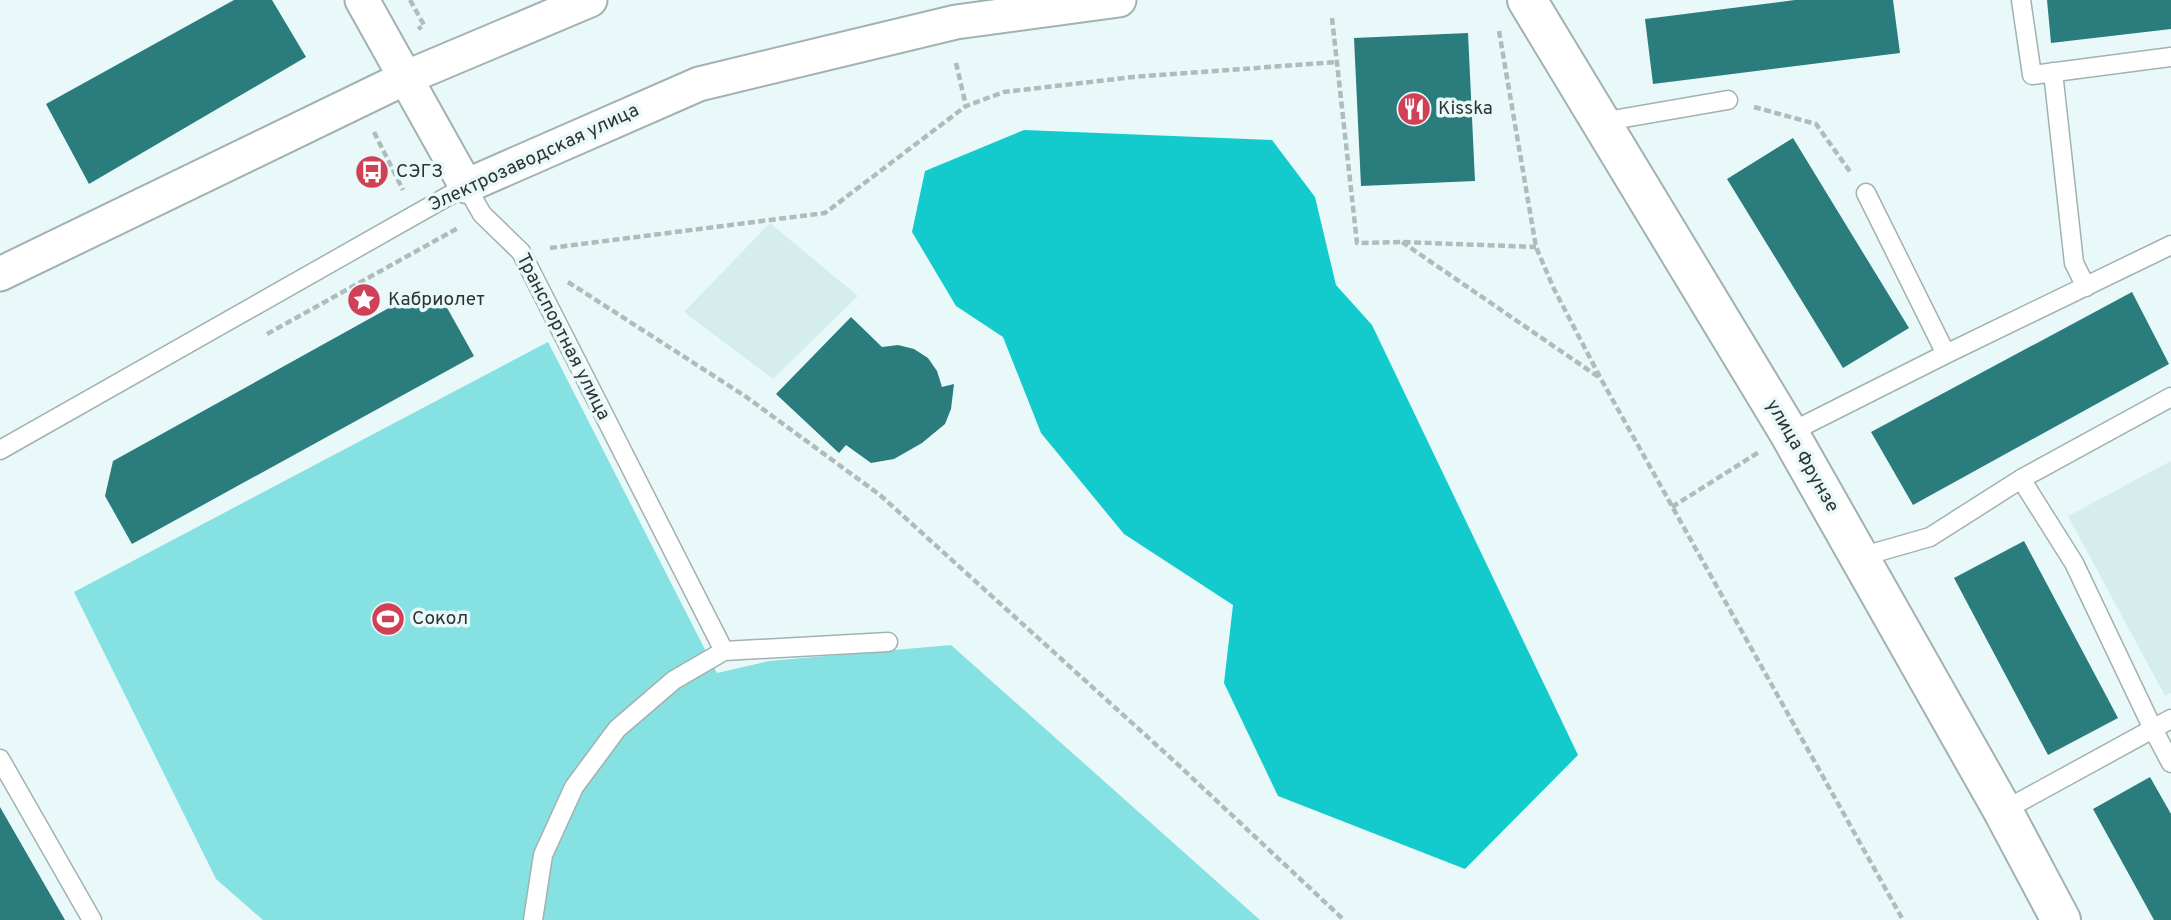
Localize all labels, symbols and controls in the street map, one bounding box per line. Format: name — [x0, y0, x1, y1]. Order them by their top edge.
restaurant icon: Kisska — [1395, 90, 1433, 128]
place label: Kisska — [1438, 97, 1493, 121]
street label: Электрозаводская улица — [425, 99, 643, 217]
bus stop icon: СЭГЗ — [353, 153, 391, 191]
place label: СЭГЗ — [396, 160, 443, 184]
street label: Транспортная улица — [511, 250, 615, 424]
place icon: Кабриолет — [345, 281, 383, 319]
place label: Кабриолет — [388, 288, 485, 312]
street label: улица Фрунзе — [1760, 395, 1844, 517]
sports icon: Сокол — [369, 600, 407, 638]
place label: Сокол — [412, 607, 468, 631]

